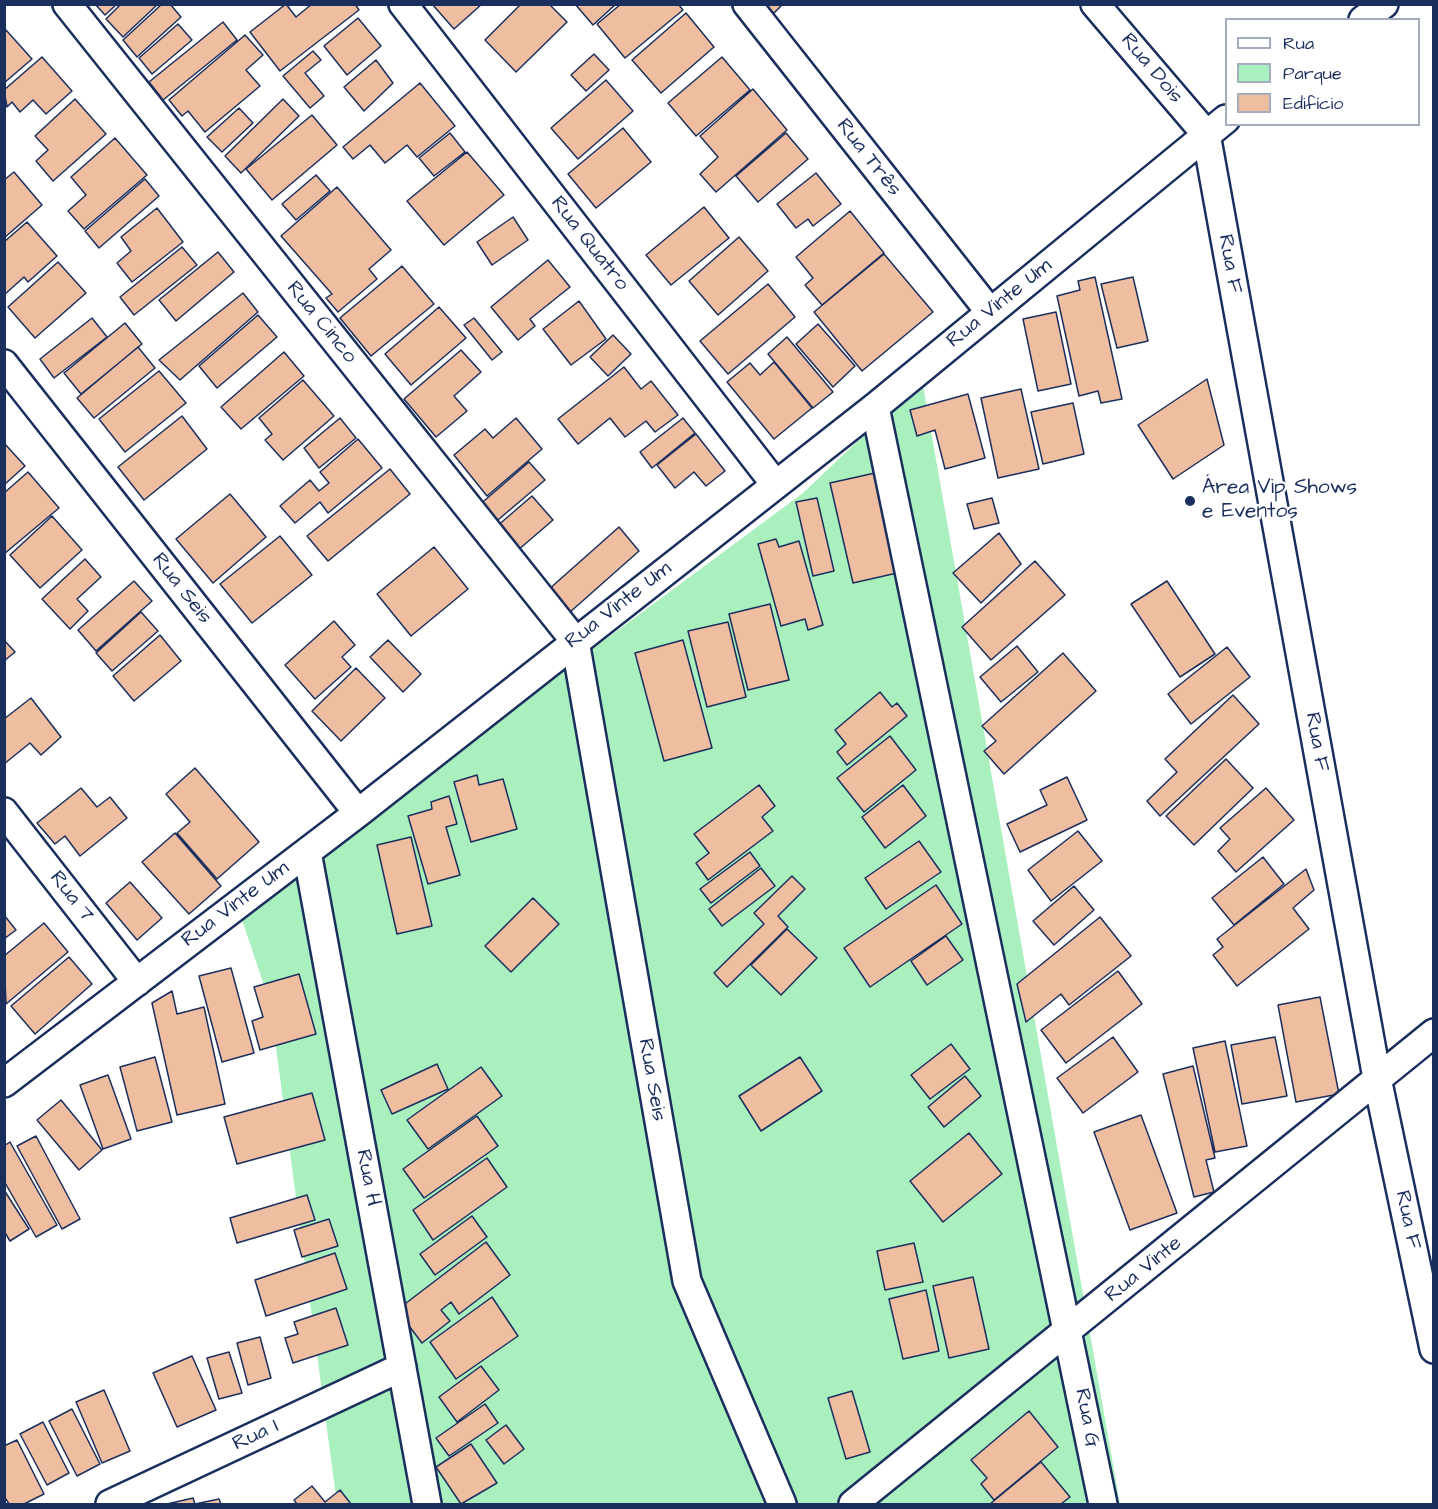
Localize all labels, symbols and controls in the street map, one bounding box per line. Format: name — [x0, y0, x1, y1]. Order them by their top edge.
legend — [1225, 18, 1420, 126]
street label: Rua Dois — [1114, 29, 1188, 109]
text: Rua — [1283, 31, 1314, 56]
text: Parque — [1283, 61, 1342, 86]
text: Edifício — [1283, 91, 1343, 116]
street label: Rua Três — [830, 114, 906, 202]
street label: Rua Quatro — [544, 192, 634, 296]
street label: Rua F — [1211, 233, 1247, 295]
street label: Rua Vinte Um — [942, 254, 1058, 354]
street label: Rua Cinco — [280, 277, 362, 369]
place label: Área Vip Shows e Eventos — [1202, 476, 1357, 526]
marker: Área Vip Shows e Eventos — [1183, 494, 1197, 508]
street label: Rua Seis — [145, 548, 217, 630]
street label: Rua Vinte Um — [561, 557, 677, 655]
street label: Rua F — [1298, 711, 1334, 773]
street label: Rua Vinte Um — [177, 856, 295, 954]
street label: Rua 7 — [43, 867, 99, 927]
street label: Rua Seis — [631, 1037, 671, 1123]
street label: Rua H — [349, 1147, 385, 1209]
street label: Rua F — [1389, 1188, 1425, 1252]
street label: Rua Vinte — [1101, 1231, 1187, 1309]
street label: Rua G — [1068, 1387, 1104, 1449]
street label: Rua I — [229, 1414, 283, 1458]

